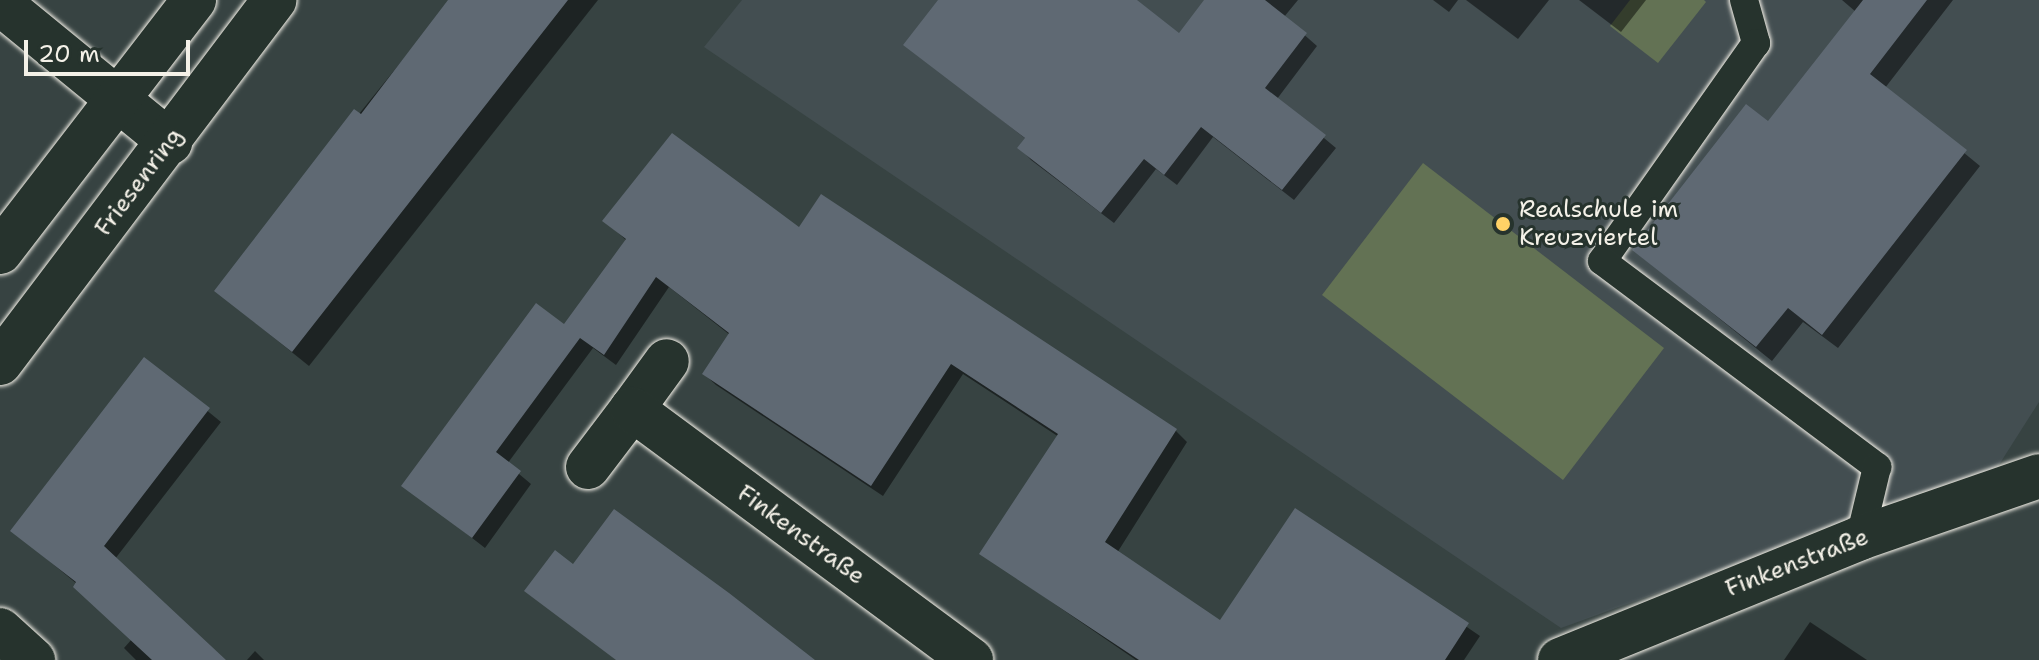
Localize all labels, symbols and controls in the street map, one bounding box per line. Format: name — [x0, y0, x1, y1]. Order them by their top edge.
scale bar — [28, 24, 194, 74]
text: 20 m — [38, 38, 100, 70]
street label: Friesenring — [89, 122, 189, 242]
place label: Realschule im Kreuzviertel — [1519, 196, 1678, 252]
marker: Realschule im Kreuzviertel — [1494, 215, 1512, 233]
street label: Finkenstraße — [732, 479, 870, 591]
street label: Finkenstraße — [1721, 523, 1873, 603]

